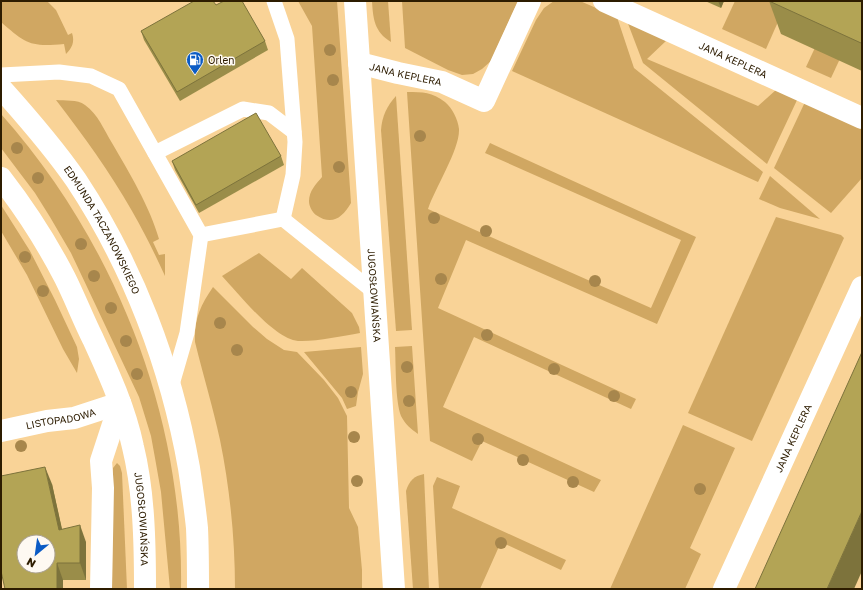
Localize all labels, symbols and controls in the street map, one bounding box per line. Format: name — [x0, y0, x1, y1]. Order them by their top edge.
street label: JANA KEPLERA — [697, 39, 770, 80]
fuel station icon: Orlen — [185, 50, 205, 75]
place label: Orlen — [208, 54, 234, 66]
street label: JANA KEPLERA — [368, 60, 443, 88]
street label: EDMUNDA TACZANOWSKIEGO — [62, 163, 143, 296]
street label: JUGOSŁOWIAŃSKA — [365, 248, 384, 343]
street label: JANA KEPLERA — [772, 402, 814, 474]
street label: LISTOPADOWA — [25, 405, 97, 431]
street label: JUGOSŁOWIAŃSKA — [132, 471, 151, 566]
north arrow — [16, 534, 56, 574]
text: N — [24, 555, 38, 571]

